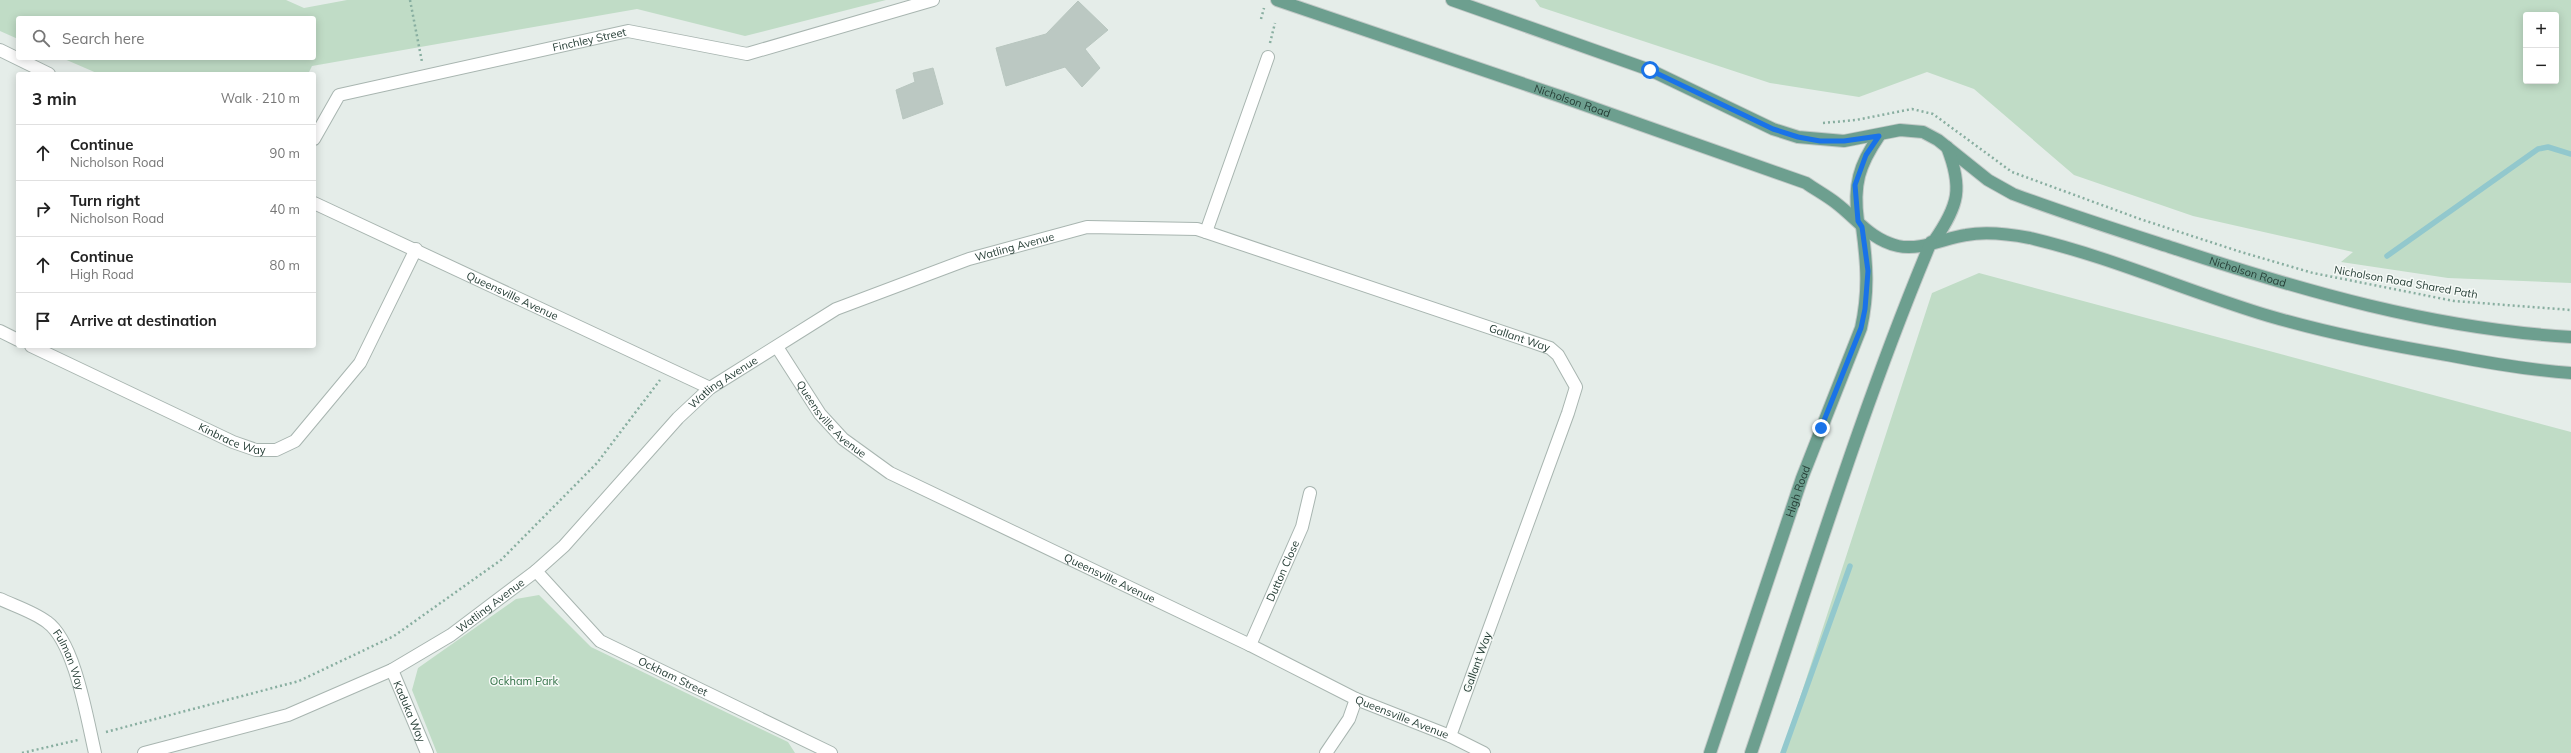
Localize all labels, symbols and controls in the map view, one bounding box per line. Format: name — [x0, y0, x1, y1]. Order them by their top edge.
map controls — [2523, 12, 2559, 84]
button: + — [2523, 12, 2559, 48]
search box — [16, 16, 316, 60]
street label: Finchley Street — [551, 25, 628, 54]
icon: search — [30, 27, 52, 49]
text: Search here — [62, 29, 144, 48]
button: − — [2523, 48, 2559, 84]
route start — [1641, 61, 1659, 79]
street label: Nicholson Road — [1532, 81, 1612, 120]
text: 3 min — [32, 88, 77, 109]
text: Walk · 210 m — [221, 90, 300, 106]
text: Continue — [70, 135, 133, 154]
icon: ahead — [32, 142, 54, 164]
text: 90 m — [270, 145, 300, 161]
text: Nicholson Road — [70, 154, 164, 170]
text: Turn right — [70, 191, 140, 210]
icon: right — [32, 198, 54, 220]
text: 40 m — [270, 201, 300, 217]
text: Nicholson Road — [70, 210, 164, 226]
street label: Watling Avenue — [973, 229, 1056, 264]
text: Continue — [70, 247, 133, 266]
street label: Nicholson Road — [2208, 253, 2288, 290]
icon: ahead — [32, 254, 54, 276]
text: 80 m — [270, 257, 300, 273]
street label: Nicholson Road Shared Path — [2333, 262, 2479, 302]
text: High Road — [70, 266, 134, 282]
street label: Queensville Avenue — [464, 268, 560, 323]
icon: arrive — [32, 310, 54, 332]
text: Arrive at destination — [70, 311, 217, 330]
street label: Gallant Way — [1487, 321, 1552, 355]
street label: Watling Avenue — [686, 353, 760, 411]
street label: Queensville Avenue — [793, 378, 869, 461]
route end — [1812, 419, 1830, 437]
street label: Kinbrace Way — [196, 420, 266, 457]
street label: High Road — [1782, 463, 1813, 519]
street label: Dutton Close — [1263, 538, 1302, 604]
street label: Queensville Avenue — [1062, 550, 1158, 606]
street label: Watling Avenue — [453, 575, 527, 636]
street label: Fulman Way — [50, 626, 87, 692]
street label: Gallant Way — [1460, 630, 1495, 694]
street label: Ockham Street — [636, 654, 710, 699]
park label: Ockham Park — [490, 674, 558, 688]
street label: Kaduka Way — [390, 678, 429, 745]
street label: Queensville Avenue — [1353, 692, 1451, 742]

